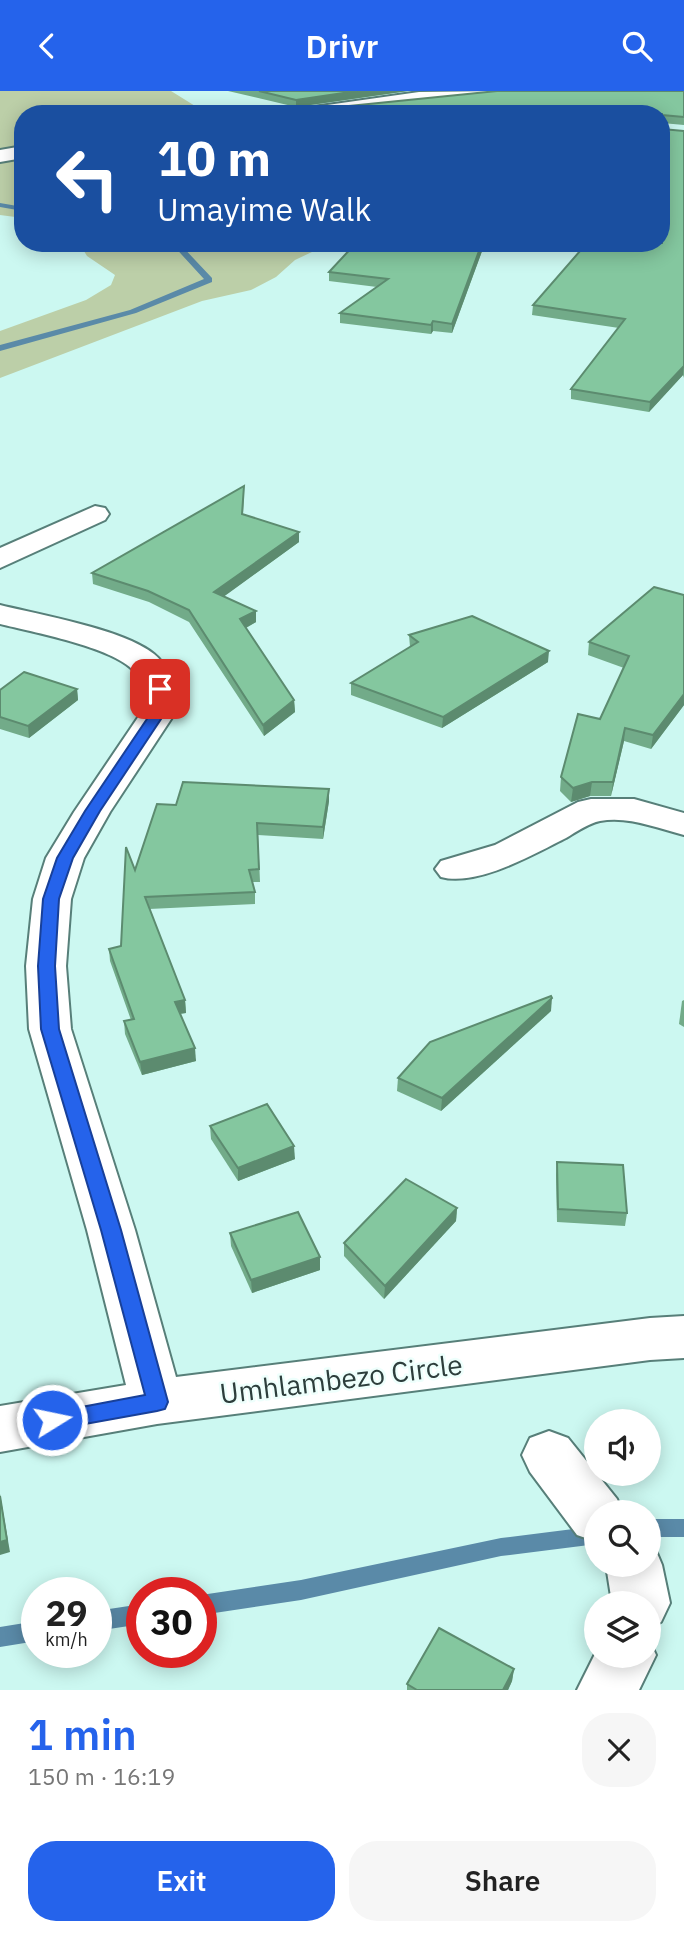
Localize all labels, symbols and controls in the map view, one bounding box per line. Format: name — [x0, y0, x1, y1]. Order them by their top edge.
text: Drivr — [306, 25, 378, 67]
icon: back — [28, 27, 66, 65]
icon: search — [618, 27, 656, 65]
text: 10 m — [157, 126, 271, 189]
icon: left — [42, 133, 133, 224]
text: Umayime Walk — [157, 188, 371, 230]
pin — [130, 659, 190, 719]
icon: arrive — [141, 670, 179, 708]
street label: Umhlambezo Circle — [217, 1345, 464, 1412]
position arrow — [15, 1383, 89, 1457]
map controls — [584, 1409, 661, 1668]
button: sound — [584, 1409, 661, 1486]
button: search — [584, 1500, 661, 1577]
speed limit sign: 30 — [126, 1577, 217, 1668]
text: 29 — [45, 1590, 88, 1636]
button: layers — [584, 1591, 661, 1668]
text: km/h — [45, 1628, 88, 1651]
text: 1 min — [28, 1707, 137, 1762]
button: close — [582, 1713, 656, 1787]
text: 150 m · 16:19 — [28, 1761, 175, 1791]
button: Exit — [28, 1841, 335, 1921]
button: Share — [349, 1841, 656, 1921]

